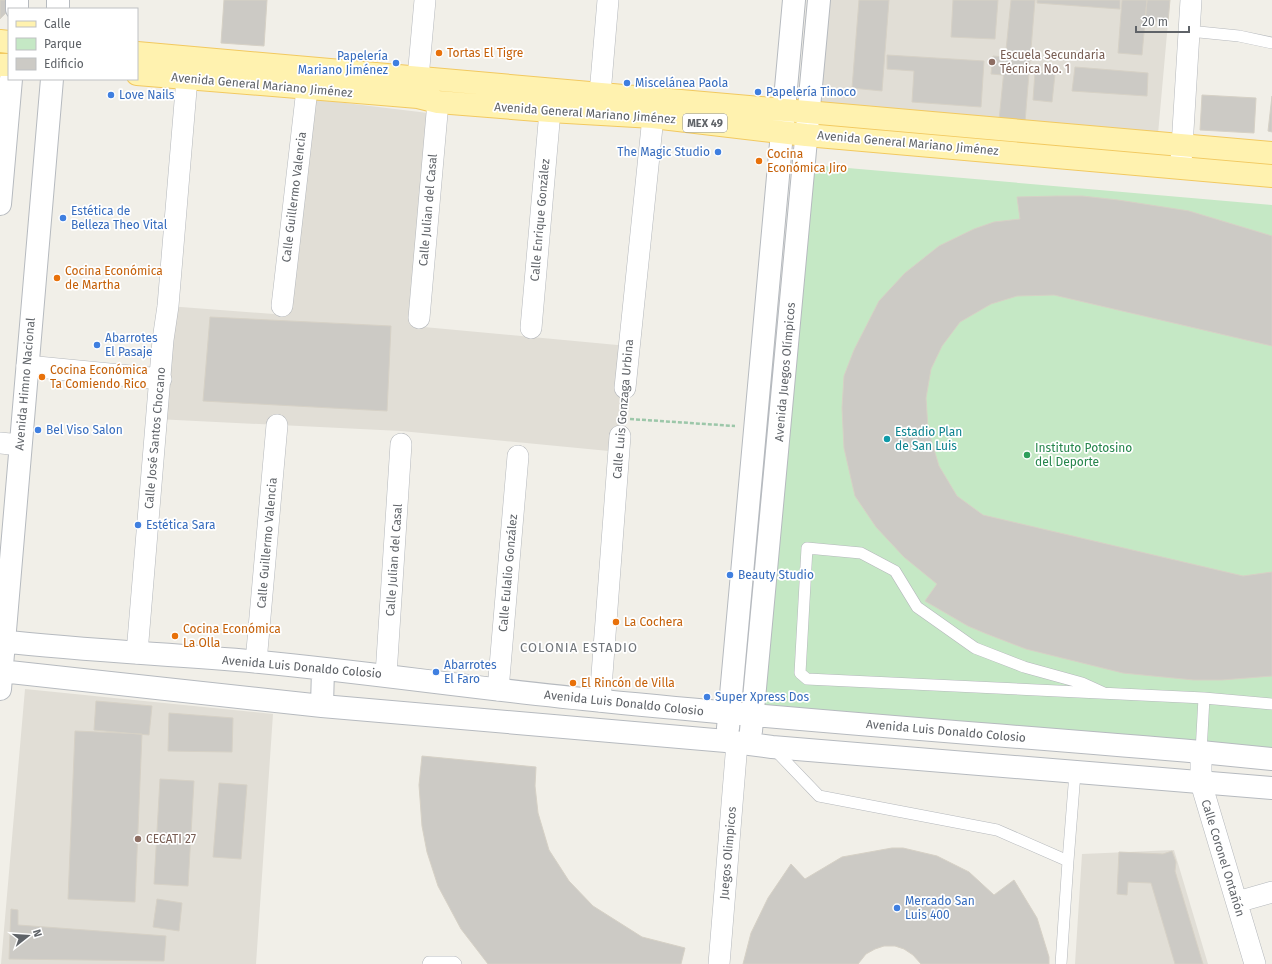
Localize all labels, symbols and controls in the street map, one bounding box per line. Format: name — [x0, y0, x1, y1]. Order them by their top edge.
legend — [8, 8, 138, 80]
scale bar — [1136, 8, 1189, 34]
text: 20 m — [1142, 15, 1168, 29]
text: Calle — [44, 17, 71, 31]
text: Parque — [44, 37, 82, 51]
place label: Tortas El Tigre — [447, 46, 523, 60]
marker: Tortas El Tigre — [434, 48, 444, 58]
place label: Escuela Secundaria Técnica No. 1 — [1000, 48, 1105, 76]
place label: Papelería Mariano Jiménez — [298, 49, 388, 77]
text: Edificio — [44, 57, 84, 71]
marker: Escuela Secundaria Técnica No. 1 — [987, 57, 997, 67]
marker: Papelería Mariano Jiménez — [391, 58, 401, 68]
street label: Avenida General Mariano Jiménez — [171, 70, 353, 100]
place label: Miscelánea Paola — [635, 76, 728, 90]
marker: Miscelánea Paola — [622, 78, 632, 88]
place label: Papelería Tinoco — [766, 85, 856, 99]
marker: Papelería Tinoco — [753, 87, 763, 97]
place label: Love Nails — [119, 88, 175, 102]
marker: Love Nails — [106, 90, 116, 100]
street label: Avenida General Mariano Jiménez — [494, 100, 676, 126]
road number: MEX 49 — [683, 114, 727, 132]
street label: Avenida General Mariano Jiménez — [817, 128, 999, 158]
street label: Calle Guillermo Valencia — [279, 131, 309, 263]
place label: The Magic Studio — [617, 145, 710, 159]
marker: The Magic Studio — [713, 147, 723, 157]
place label: Cocina Económica Jiro — [767, 147, 847, 175]
street label: Calle Julian del Casal — [416, 153, 440, 267]
marker: Cocina Económica Jiro — [754, 156, 764, 166]
street label: Calle Enrique González — [528, 158, 552, 282]
place label: Estética de Belleza Theo Vital — [71, 204, 168, 232]
marker: Estética de Belleza Theo Vital — [58, 213, 68, 223]
place label: Cocina Económica de Martha — [65, 264, 163, 292]
marker: Cocina Económica de Martha — [52, 273, 62, 283]
street label: Avenida Juegos Olímpicos — [772, 301, 798, 442]
street label: Avenida Himno Nacional — [12, 316, 38, 451]
place label: Abarrotes El Pasaje — [105, 331, 158, 359]
street label: Calle Luis Gonzaga Urbina — [610, 339, 636, 479]
marker: Abarrotes El Pasaje — [92, 340, 102, 350]
place label: Cocina Económica Ta Comiendo Rico — [50, 363, 148, 391]
street label: Calle José Santos Chocano — [142, 366, 168, 510]
marker: Cocina Económica Ta Comiendo Rico — [37, 372, 47, 382]
place label: Bel Viso Salon — [46, 423, 123, 437]
marker: Bel Viso Salon — [33, 425, 43, 435]
place label: Estadio Plan de San Luis — [895, 425, 962, 453]
marker: Estadio Plan de San Luis — [882, 434, 892, 444]
place label: Instituto Potosino del Deporte — [1035, 441, 1132, 469]
marker: Instituto Potosino del Deporte — [1022, 450, 1032, 460]
street label: Calle Guillermo Valencia — [254, 477, 280, 609]
street label: Calle Julian del Casal — [383, 503, 405, 617]
street label: Calle Eulalio González — [496, 514, 520, 632]
place label: Estética Sara — [146, 518, 216, 532]
marker: Estética Sara — [133, 520, 143, 530]
place label: Beauty Studio — [738, 568, 814, 582]
marker: Beauty Studio — [725, 570, 735, 580]
place label: La Cochera — [624, 615, 683, 629]
marker: La Cochera — [611, 617, 621, 627]
place label: Cocina Económica La Olla — [183, 622, 281, 650]
marker: Cocina Económica La Olla — [170, 631, 180, 641]
district label: COLONIA ESTADIO — [520, 640, 638, 655]
street label: Avenida Luis Donaldo Colosio — [221, 653, 383, 681]
place label: Abarrotes El Faro — [444, 658, 497, 686]
marker: Abarrotes El Faro — [431, 667, 441, 677]
place label: El Rincón de Villa — [581, 676, 675, 690]
marker: El Rincón de Villa — [568, 678, 578, 688]
street label: Avenida Luis Donaldo Colosio — [543, 688, 705, 718]
place label: Super Xpress Dos — [715, 690, 809, 704]
marker: Super Xpress Dos — [702, 692, 712, 702]
street label: Avenida Luis Donaldo Colosio — [865, 717, 1027, 745]
street label: Calle Coronel Ontañón — [1198, 798, 1248, 918]
street label: Juegos Olimpicos — [717, 806, 739, 900]
place label: CECATI 27 — [146, 832, 196, 846]
marker: CECATI 27 — [133, 834, 143, 844]
place label: Mercado San Luis 400 — [905, 894, 975, 922]
marker: Mercado San Luis 400 — [892, 903, 902, 913]
north arrow — [8, 916, 48, 956]
text: N — [30, 928, 44, 939]

